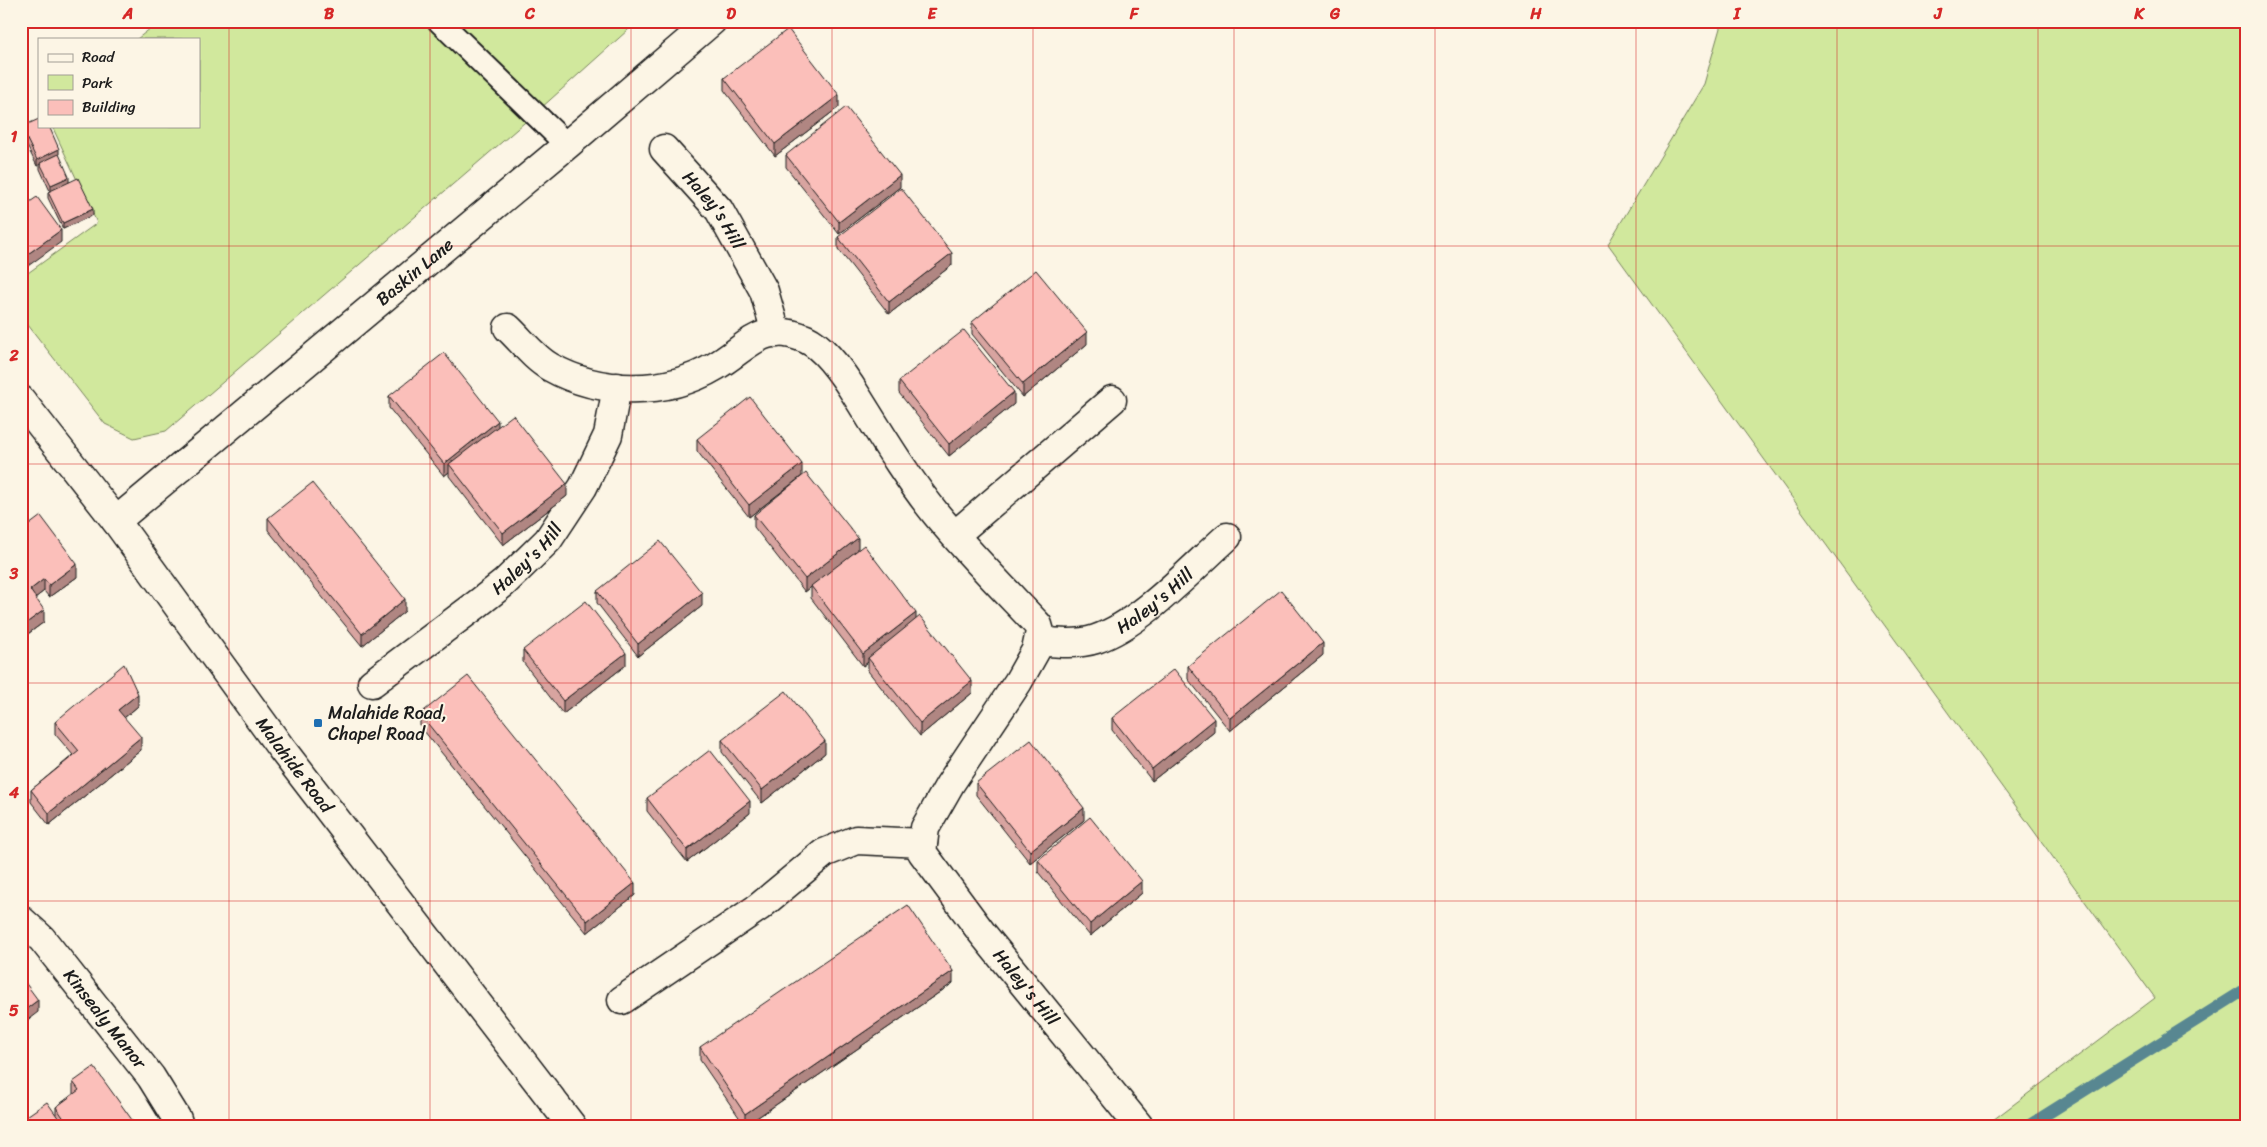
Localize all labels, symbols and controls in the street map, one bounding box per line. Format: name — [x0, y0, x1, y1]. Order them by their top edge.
text: A — [122, 0, 133, 28]
text: B — [324, 0, 335, 28]
text: C — [524, 0, 536, 28]
text: D — [726, 0, 736, 28]
text: E — [928, 0, 938, 28]
text: F — [1129, 0, 1140, 28]
text: G — [1329, 0, 1341, 28]
text: H — [1529, 0, 1542, 28]
text: I — [1733, 0, 1742, 28]
text: J — [1933, 0, 1943, 28]
text: K — [2133, 0, 2145, 28]
legend — [38, 38, 200, 128]
text: Road — [82, 44, 115, 70]
text: Park — [82, 70, 113, 96]
text: Building — [82, 94, 136, 120]
text: 1 — [11, 122, 18, 151]
street label: Haley's Hill — [674, 163, 754, 256]
street label: Baskin Lane — [368, 230, 461, 314]
text: 2 — [8, 341, 19, 370]
street label: Haley's Hill — [484, 515, 572, 603]
text: 3 — [9, 559, 19, 588]
street label: Haley's Hill — [1110, 559, 1202, 643]
place label: Malahide Road, Chapel Road — [328, 697, 447, 750]
street label: Malahide Road — [247, 710, 343, 821]
marker: Malahide Road, Chapel Road — [312, 717, 324, 729]
text: 4 — [8, 778, 19, 807]
street label: Haley's Hill — [984, 941, 1068, 1034]
street label: Kinsealy Manor — [55, 961, 156, 1078]
text: 5 — [9, 996, 19, 1025]

